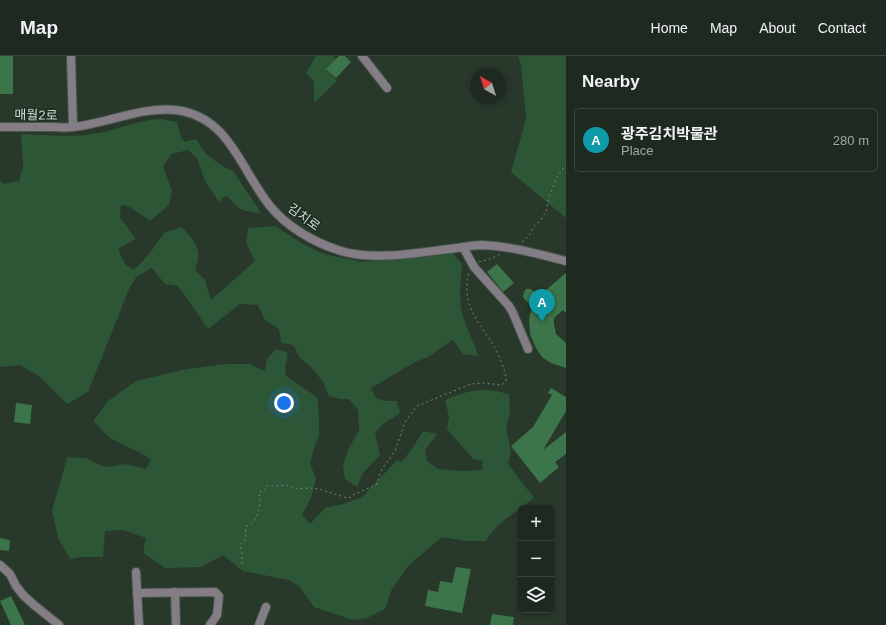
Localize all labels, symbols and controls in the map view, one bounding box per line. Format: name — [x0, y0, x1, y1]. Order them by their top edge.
text: Map — [20, 17, 58, 38]
text: Home — [651, 20, 688, 36]
text: Map — [710, 20, 737, 36]
text: About — [759, 20, 796, 36]
text: Contact — [818, 20, 866, 36]
north arrow — [470, 68, 506, 104]
text: Nearby — [582, 72, 640, 91]
street label: 매월2로 — [14, 107, 58, 123]
text: 광주김치박물관 — [621, 125, 718, 142]
text: A — [591, 133, 601, 148]
text: 280 m — [833, 133, 869, 148]
text: Place — [621, 143, 654, 158]
street label: 김치로 — [285, 200, 323, 234]
pin: A — [529, 289, 555, 322]
your location — [274, 393, 294, 413]
map controls — [518, 505, 554, 613]
button: + — [518, 505, 554, 541]
button: − — [518, 541, 554, 577]
button: layers — [518, 577, 554, 613]

